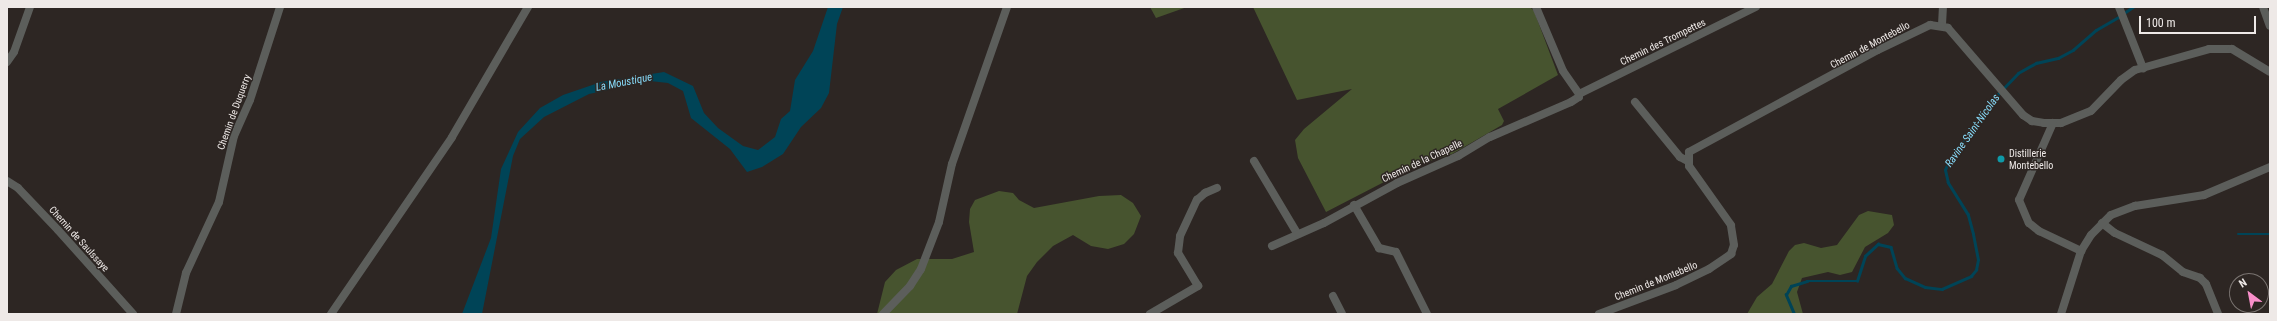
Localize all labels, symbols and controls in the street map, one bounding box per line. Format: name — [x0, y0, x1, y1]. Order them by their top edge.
scale bar — [2141, 8, 2258, 34]
street label: Chemin des Trompettes — [1618, 16, 1708, 68]
text: 100 m — [2146, 16, 2176, 30]
street label: Chemin de Montebello — [1828, 19, 1912, 71]
water label: La Moustique — [595, 71, 653, 95]
street label: Chemin de Duquerry — [215, 73, 253, 151]
water label: Ravine Saint-Nicolas — [1943, 92, 2003, 170]
street label: Chemin de la Chapelle — [1380, 137, 1464, 185]
place label: Distillerie Montebello — [2009, 147, 2053, 170]
marker: Distillerie Montebello — [1996, 154, 2006, 164]
street label: Chemin de Saulssaye — [46, 204, 112, 274]
street label: Chemin de Montebello — [1613, 259, 1699, 303]
north arrow — [2229, 273, 2269, 313]
text: N — [2237, 276, 2249, 291]

